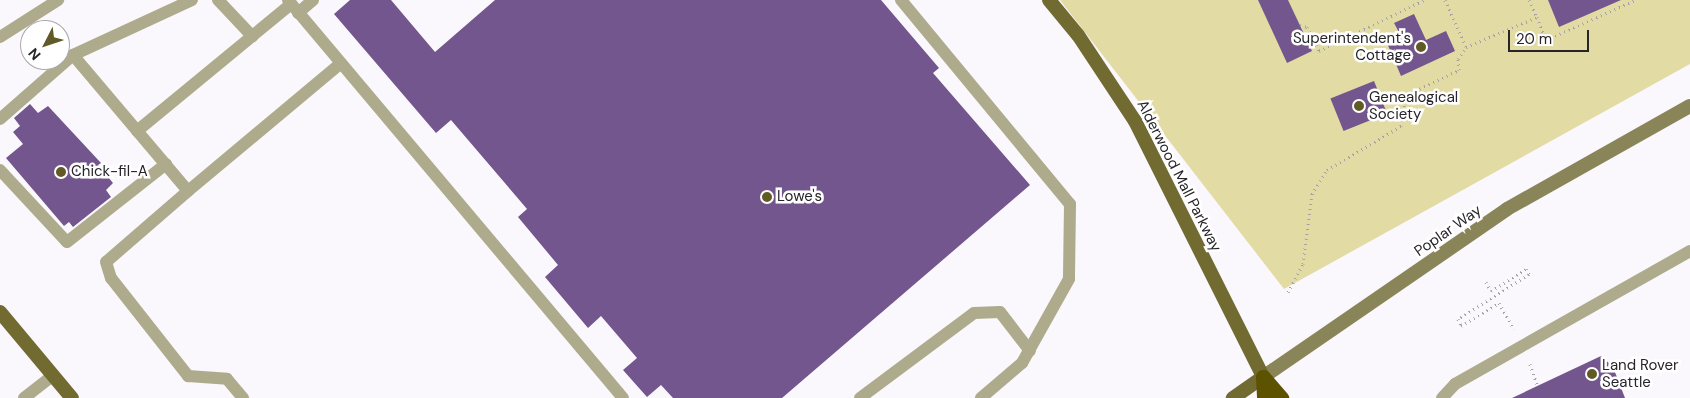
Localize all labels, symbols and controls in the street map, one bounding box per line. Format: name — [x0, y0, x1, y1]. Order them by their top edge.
north arrow — [20, 20, 70, 70]
scale bar — [1510, 20, 1591, 52]
place label: Superintendent's Cottage — [1293, 29, 1411, 64]
text: 20 m — [1516, 29, 1552, 49]
marker: Superintendent's Cottage — [1415, 41, 1427, 53]
text: N — [24, 44, 45, 64]
place label: Genealogical Society — [1369, 88, 1458, 123]
street label: Alderwood Mall Parkway — [1133, 97, 1225, 255]
marker: Genealogical Society — [1353, 100, 1365, 112]
place label: Chick-fil-A — [71, 163, 148, 181]
marker: Chick-fil-A — [55, 166, 67, 178]
place label: Lowe's — [777, 188, 822, 206]
marker: Lowe's — [761, 191, 773, 203]
street label: Poplar Way — [1411, 201, 1485, 261]
place label: Land Rover Seattle — [1602, 356, 1679, 391]
marker: Land Rover Seattle — [1586, 368, 1598, 380]

